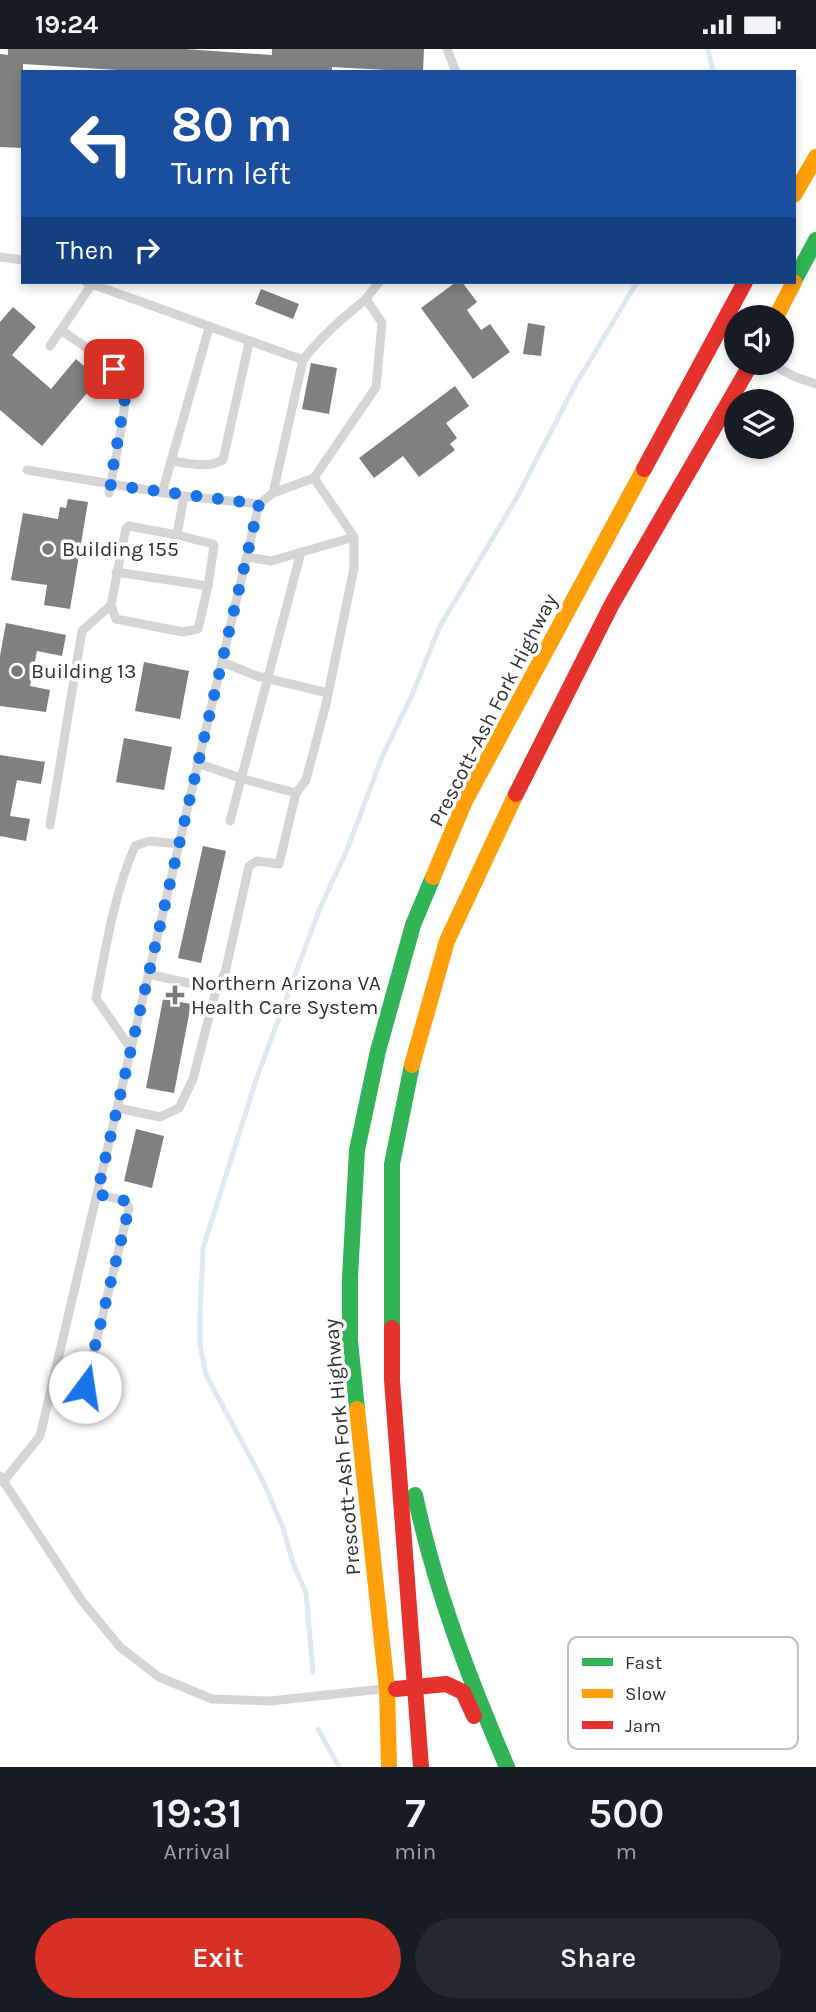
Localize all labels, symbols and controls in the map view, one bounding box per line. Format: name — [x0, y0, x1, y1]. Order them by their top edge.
text: 19:24 — [35, 9, 98, 40]
text: 80 m — [171, 96, 293, 153]
icon: left — [56, 98, 147, 189]
text: Turn left — [171, 155, 291, 192]
icon: right — [128, 231, 166, 269]
text: Then — [56, 235, 114, 266]
map controls — [724, 305, 794, 459]
button: sound — [724, 305, 794, 375]
pin — [84, 339, 144, 399]
icon: arrive — [95, 350, 133, 388]
button: layers — [724, 389, 794, 459]
place label: Building 155 — [62, 537, 179, 561]
marker: Building 155 — [40, 541, 56, 557]
street label: Prescott–Ash Fork Highway — [424, 590, 562, 830]
place label: Building 13 — [31, 659, 136, 683]
marker: Building 13 — [9, 663, 25, 679]
place label: Northern Arizona VA Health Care System — [191, 971, 381, 1019]
marker: Northern Arizona VA Health Care System — [165, 985, 185, 1005]
street label: Prescott–Ash Fork Highway — [319, 1317, 365, 1576]
position arrow — [48, 1350, 122, 1424]
legend — [568, 1637, 798, 1749]
text: Fast — [625, 1652, 662, 1674]
text: Slow — [625, 1683, 666, 1705]
text: Jam — [625, 1715, 661, 1737]
text: 19:31 — [151, 1788, 243, 1838]
text: 7 — [405, 1788, 426, 1838]
text: 500 — [588, 1788, 664, 1838]
text: Arrival — [163, 1838, 231, 1865]
text: min — [394, 1838, 437, 1865]
text: m — [615, 1838, 637, 1865]
button: Exit — [35, 1918, 401, 1998]
button: Share — [415, 1918, 781, 1998]

